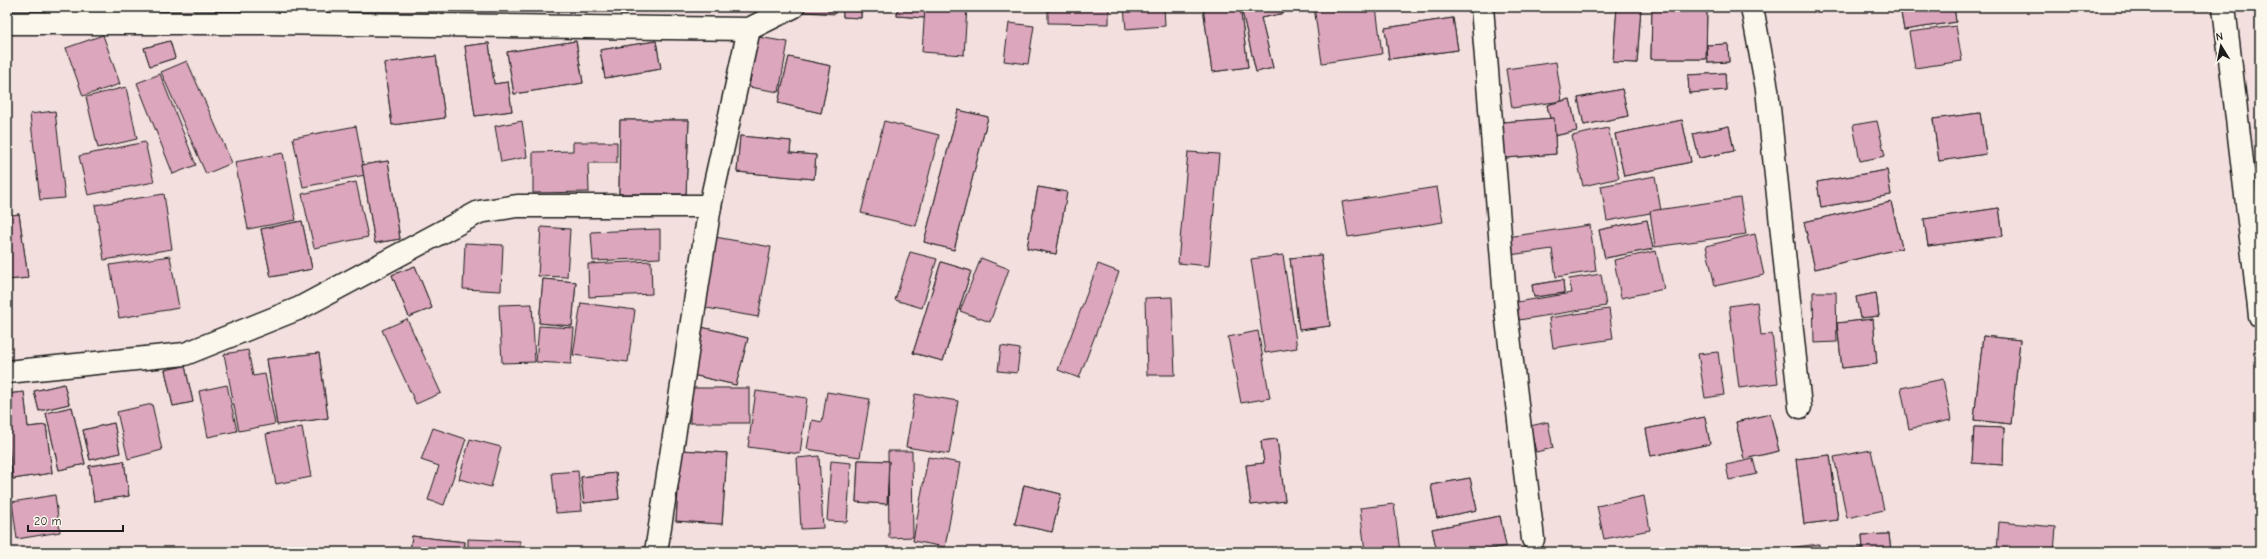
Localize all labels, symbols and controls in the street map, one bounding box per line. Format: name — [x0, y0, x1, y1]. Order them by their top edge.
north arrow — [2201, 26, 2241, 66]
text: N — [2215, 30, 2224, 44]
scale bar — [28, 507, 123, 533]
text: 20 m — [34, 514, 62, 528]

